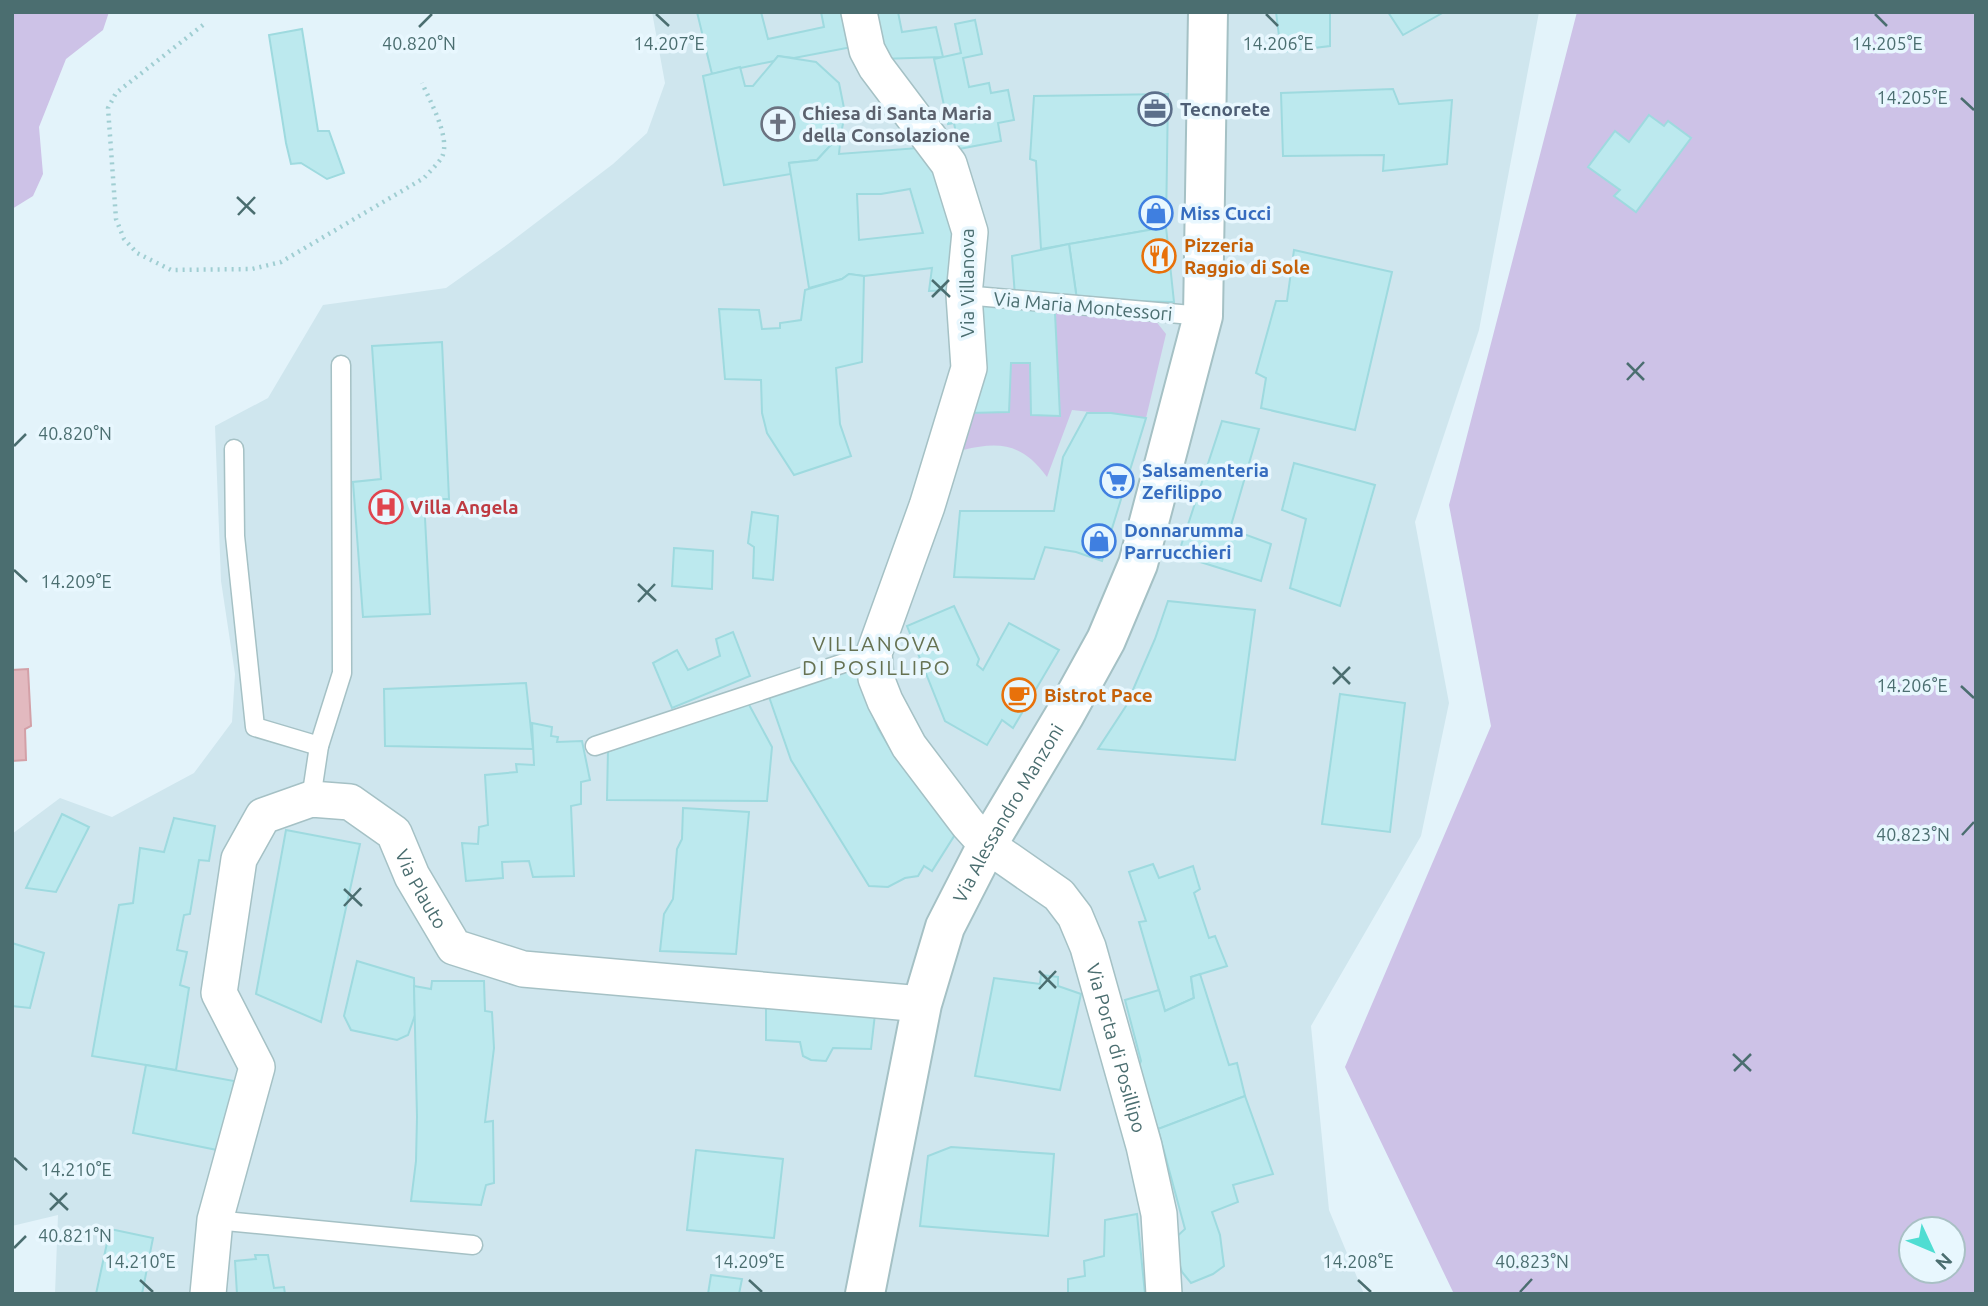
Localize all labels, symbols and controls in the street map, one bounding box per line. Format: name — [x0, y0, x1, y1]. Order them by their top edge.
text: 40.820°N — [382, 33, 456, 53]
text: 14.207°E — [633, 33, 705, 53]
text: 14.206°E — [1242, 33, 1314, 53]
text: 14.205°E — [1851, 33, 1923, 53]
text: 14.205°E — [1876, 87, 1948, 107]
office icon: Tecnorete — [1136, 90, 1174, 128]
place label: Tecnorete — [1180, 98, 1270, 120]
place label: Chiesa di Santa Maria della Consolazione — [802, 102, 992, 146]
church icon: Chiesa di Santa Maria della Consolazione — [759, 105, 797, 143]
shop icon: Miss Cucci — [1137, 194, 1175, 232]
place label: Miss Cucci — [1180, 202, 1271, 224]
street label: Via Villanova — [956, 228, 978, 338]
place label: Pizzeria Raggio di Sole — [1184, 234, 1310, 278]
restaurant icon: Pizzeria Raggio di Sole — [1140, 237, 1178, 275]
street label: Via Maria Montessori — [993, 287, 1173, 325]
text: 40.820°N — [38, 423, 112, 443]
place label: Salsamenteria Zefilippo — [1142, 459, 1269, 503]
supermarket icon: Salsamenteria Zefilippo — [1098, 462, 1136, 500]
hospital icon: Villa Angela — [367, 488, 405, 526]
place label: Villa Angela — [410, 496, 519, 518]
place label: Donnarumma Parrucchieri — [1124, 519, 1244, 563]
shop icon: Donnarumma Parrucchieri — [1080, 522, 1118, 560]
text: 14.209°E — [40, 571, 112, 591]
district label: VILLANOVA DI POSILLIPO — [802, 631, 952, 679]
text: 14.206°E — [1876, 675, 1948, 695]
cafe icon: Bistrot Pace — [1000, 676, 1038, 714]
place label: Bistrot Pace — [1044, 684, 1153, 706]
street label: Via Alessandro Manzoni — [948, 720, 1068, 906]
text: 40.823°N — [1876, 824, 1950, 844]
street label: Via Plauto — [391, 846, 452, 933]
street label: Via Porta di Posillipo — [1082, 961, 1151, 1135]
text: 14.210°E — [40, 1159, 112, 1179]
north arrow — [1897, 1215, 1967, 1285]
text: 40.821°N — [38, 1225, 112, 1245]
text: N — [1931, 1249, 1957, 1275]
text: 14.210°E — [104, 1251, 176, 1271]
text: 14.209°E — [713, 1251, 785, 1271]
text: 14.208°E — [1322, 1251, 1394, 1271]
text: 40.823°N — [1495, 1251, 1569, 1271]

